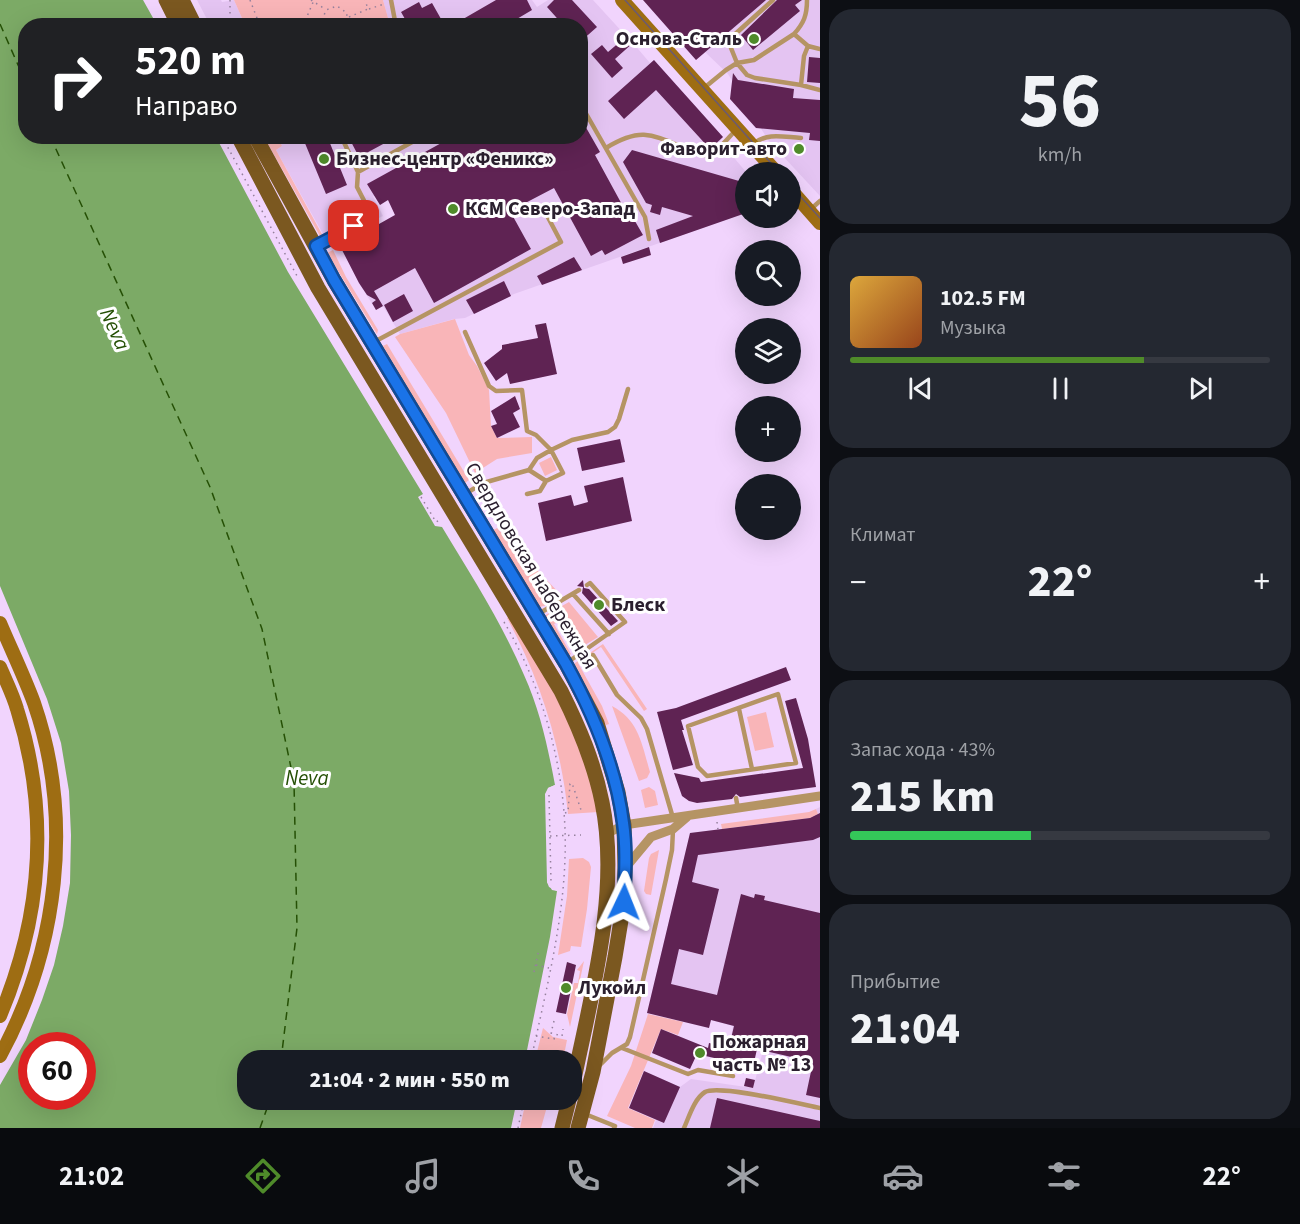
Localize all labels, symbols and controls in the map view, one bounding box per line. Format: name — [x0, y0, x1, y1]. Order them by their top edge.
place label: Основа-Сталь — [616, 25, 742, 53]
text: 520 m — [135, 31, 246, 91]
marker: Основа-Сталь — [747, 32, 761, 46]
icon: right — [36, 42, 114, 120]
text: 56 — [1019, 46, 1101, 157]
text: Направо — [135, 87, 238, 126]
place label: Фаворит-авто — [660, 135, 787, 163]
text: km/h — [1038, 141, 1082, 169]
marker: Фаворит-авто — [792, 142, 806, 156]
place label: Бизнес-центр «Феникс» — [336, 145, 554, 173]
marker: Бизнес-центр «Феникс» — [317, 152, 331, 166]
map controls — [735, 162, 801, 540]
button: sound — [735, 162, 801, 228]
place label: КСМ Северо-Запад — [465, 195, 635, 223]
pin — [328, 200, 379, 251]
marker: КСМ Северо-Запад — [446, 202, 460, 216]
icon: arrive — [337, 209, 370, 242]
button: search — [735, 240, 801, 306]
text: 102.5 FM — [940, 282, 1026, 314]
water label: Neva — [92, 303, 138, 355]
text: Музыка — [940, 314, 1006, 342]
button: layers — [735, 318, 801, 384]
icon: previous — [904, 372, 937, 405]
icon: pause — [1044, 372, 1077, 405]
icon: next — [1184, 372, 1217, 405]
button: + — [735, 396, 801, 462]
street label: Свердловская набережная — [458, 457, 604, 675]
button: − — [735, 474, 801, 540]
text: Климат — [850, 521, 916, 549]
text: 22° — [1028, 550, 1092, 614]
text: − — [850, 559, 866, 606]
text: + — [1254, 559, 1270, 606]
place label: Блеск — [611, 591, 665, 619]
marker: Блеск — [592, 598, 606, 612]
text: Запас хода · 43% — [850, 736, 995, 764]
water label: Neva — [285, 763, 329, 793]
text: 215 km — [850, 765, 995, 829]
position arrow — [592, 870, 656, 934]
text: Прибытие — [850, 968, 940, 996]
place label: Лукойл — [577, 974, 646, 1002]
marker: Лукойл — [559, 981, 573, 995]
text: 21:04 — [850, 997, 960, 1061]
place label: Пожарная часть № 13 — [712, 1028, 811, 1079]
speed limit sign: 60 — [18, 1032, 96, 1110]
marker: Пожарная часть № 13 — [693, 1046, 707, 1060]
text: 21:04 · 2 мин · 550 m — [309, 1064, 510, 1096]
icon: directions — [242, 1155, 284, 1197]
icon: music — [402, 1155, 444, 1197]
icon: phone — [562, 1155, 604, 1197]
icon: climate — [722, 1155, 764, 1197]
icon: car — [882, 1155, 924, 1197]
icon: filters — [1043, 1155, 1085, 1197]
text: 21:02 — [59, 1157, 124, 1196]
text: 22° — [1203, 1157, 1241, 1196]

